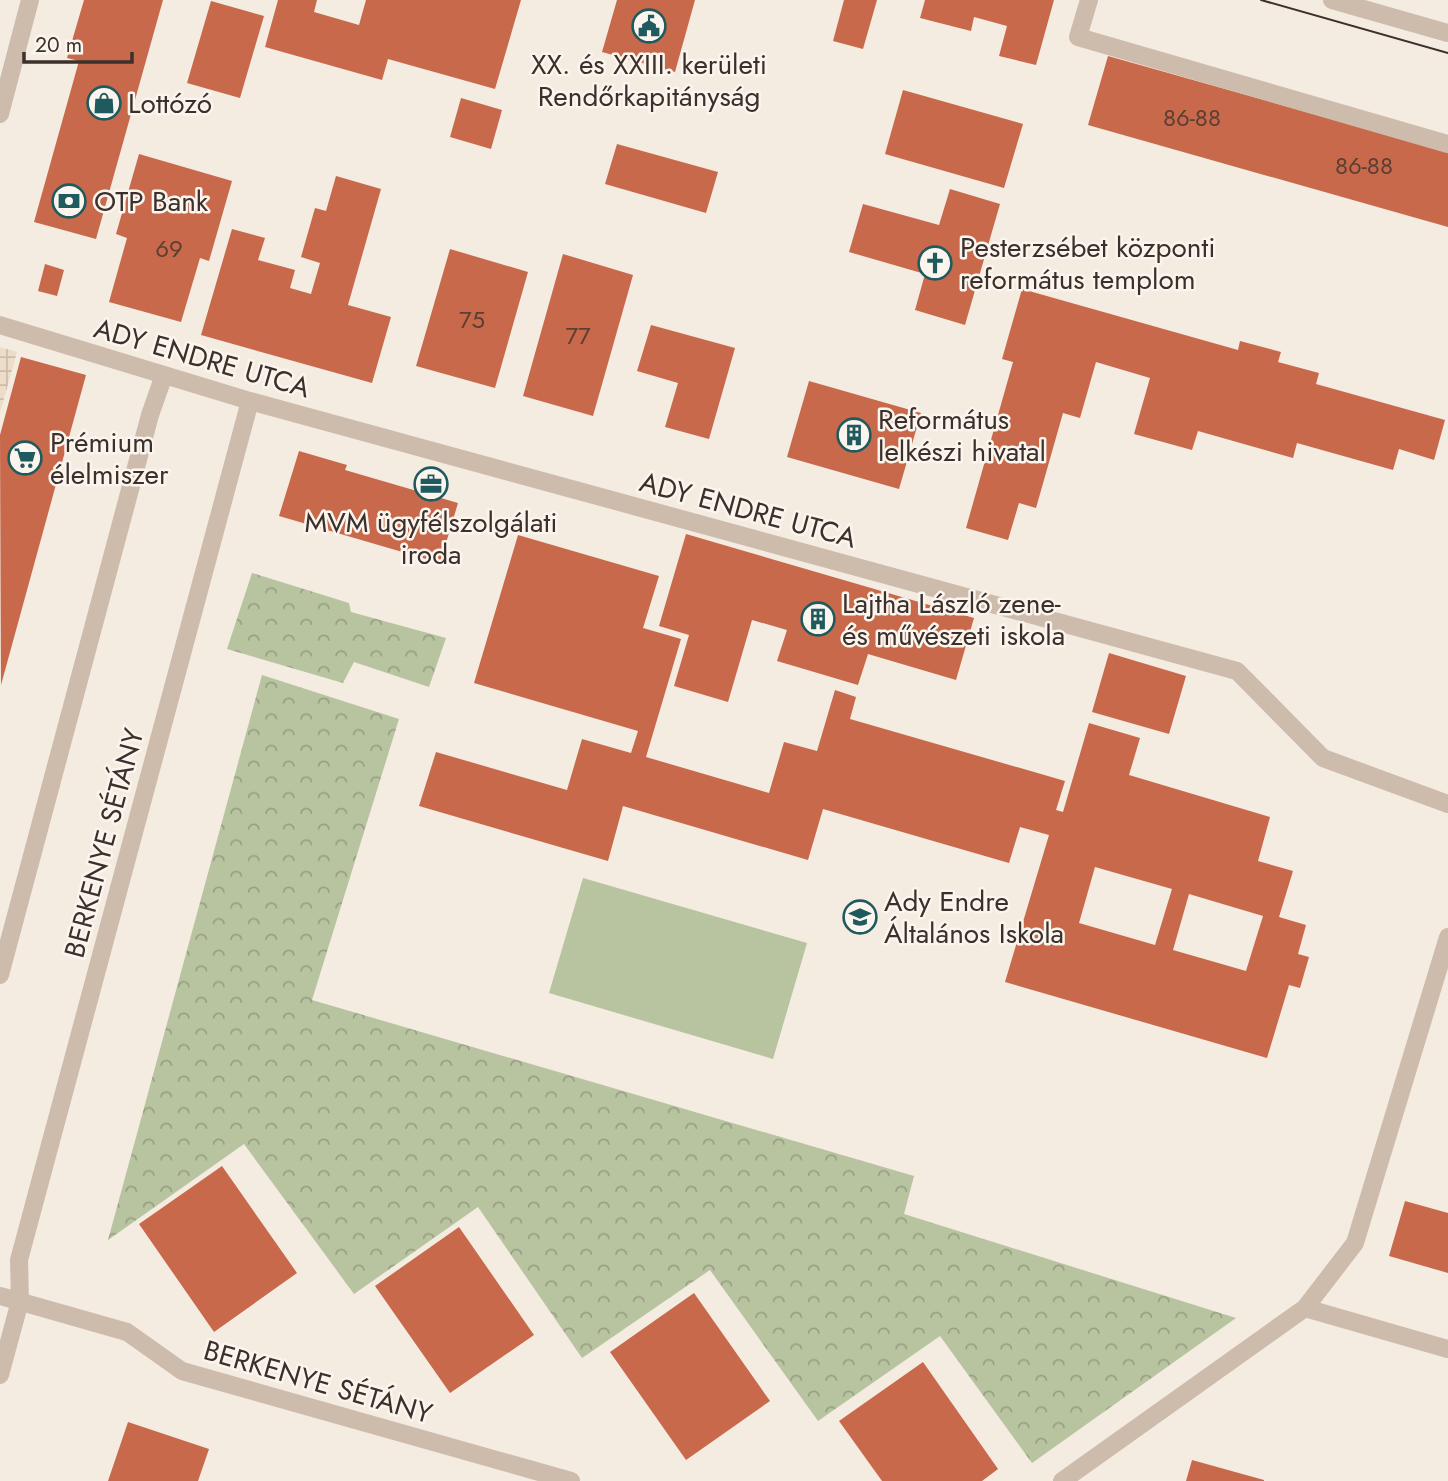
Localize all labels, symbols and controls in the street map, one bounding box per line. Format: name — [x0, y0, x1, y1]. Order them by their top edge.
public building icon: XX. és XXIII. kerületi Rendőrkapitányság — [630, 7, 668, 45]
scale bar — [24, 21, 133, 65]
text: 20 m — [35, 30, 82, 60]
place label: XX. és XXIII. kerületi Rendőrkapitányság — [531, 44, 767, 117]
place label: Lottózó — [128, 83, 212, 124]
shop icon: Lottózó — [85, 84, 123, 122]
house number: 86-88 — [1163, 100, 1221, 135]
house number: 86-88 — [1335, 148, 1393, 183]
place label: OTP Bank — [94, 181, 209, 222]
bank icon: OTP Bank — [50, 182, 88, 220]
place label: Pesterzsébet központi református templom — [960, 227, 1215, 300]
house number: 69 — [155, 231, 183, 266]
church icon: Pesterzsébet központi református templom — [916, 244, 954, 282]
house number: 75 — [459, 302, 485, 337]
street label: ADY ENDRE UTCA — [89, 308, 315, 409]
house number: 77 — [565, 318, 591, 353]
place label: Református lelkészi hivatal — [878, 399, 1046, 472]
building icon: Református lelkészi hivatal — [835, 416, 873, 454]
place label: Prémium élelmiszer — [50, 422, 169, 495]
supermarket icon: Prémium élelmiszer — [6, 439, 44, 477]
street label: ADY ENDRE UTCA — [635, 461, 861, 559]
office icon: MVM ügyfélszolgálati iroda — [412, 465, 450, 503]
place label: MVM ügyfélszolgálati iroda — [304, 502, 558, 575]
place label: Lajtha László zene- és művészeti iskola — [842, 583, 1065, 656]
building icon: Lajtha László zene- és művészeti iskola — [799, 600, 837, 638]
street label: BERKENYE SÉTÁNY — [54, 723, 154, 962]
place label: Ady Endre Általános Iskola — [884, 881, 1064, 954]
school or university icon: Ady Endre Általános Iskola — [841, 898, 879, 936]
street label: BERKENYE SÉTÁNY — [199, 1330, 437, 1434]

